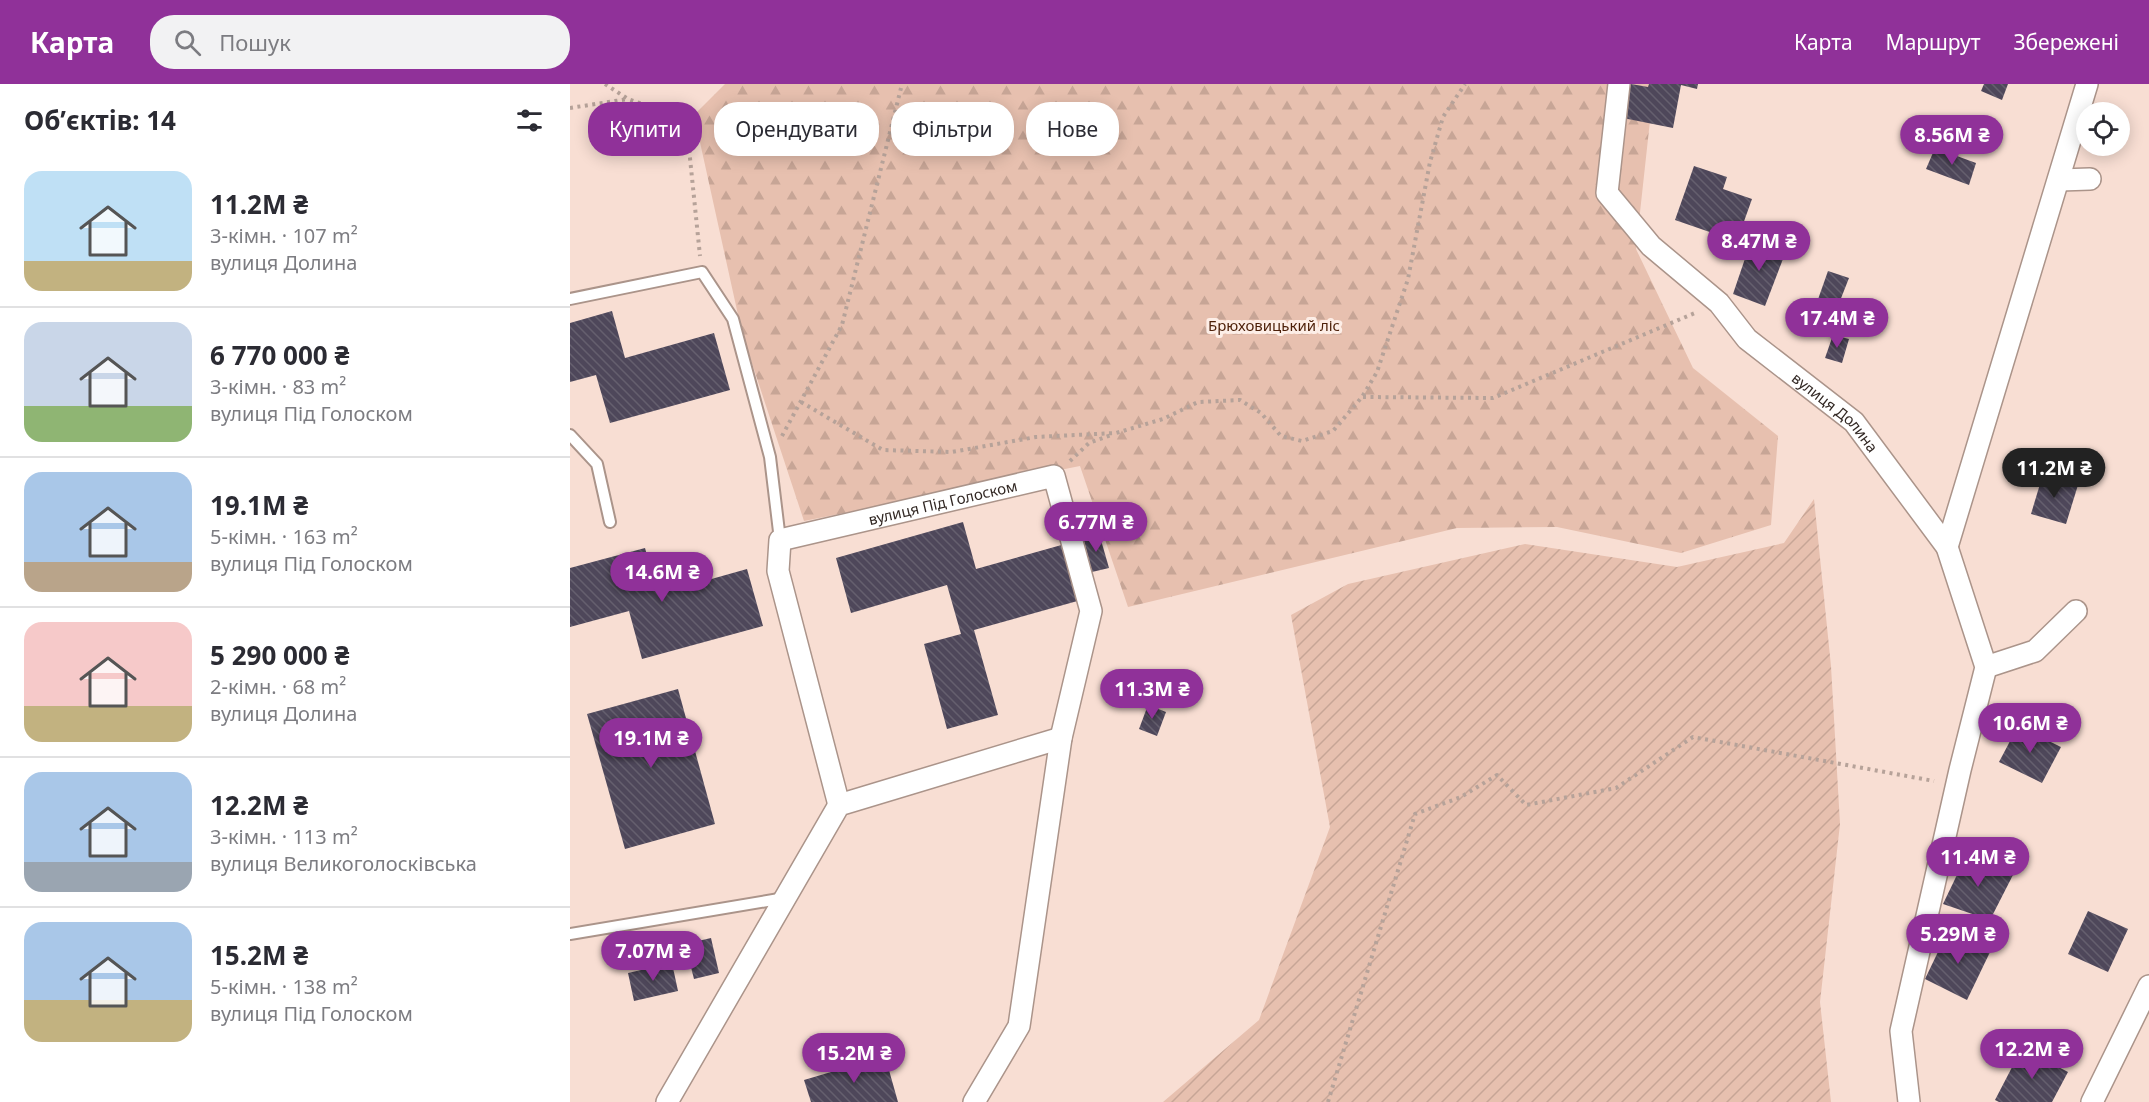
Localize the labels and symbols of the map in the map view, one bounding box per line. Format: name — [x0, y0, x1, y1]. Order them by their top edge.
pin: 8.56M ₴ — [1897, 115, 2007, 166]
pin: 8.47M ₴ — [1704, 221, 1814, 272]
pin: 17.4M ₴ — [1782, 298, 1892, 349]
park label: Брюховицький ліс — [1208, 315, 1340, 335]
street label: вулиця Долина — [1788, 368, 1883, 456]
pin: 11.2M ₴ — [1999, 448, 2109, 499]
street label: вулиця Під Голоском — [866, 475, 1019, 529]
pin: 6.77M ₴ — [1041, 502, 1151, 553]
pin: 14.6M ₴ — [607, 552, 717, 603]
pin: 11.3M ₴ — [1097, 669, 1207, 720]
pin: 10.6M ₴ — [1975, 703, 2085, 754]
pin: 19.1M ₴ — [596, 718, 706, 769]
pin: 11.4M ₴ — [1923, 837, 2033, 888]
pin: 5.29M ₴ — [1903, 914, 2013, 965]
pin: 7.07M ₴ — [598, 931, 708, 982]
pin: 12.2M ₴ — [1977, 1029, 2087, 1080]
pin: 15.2M ₴ — [799, 1033, 909, 1084]

